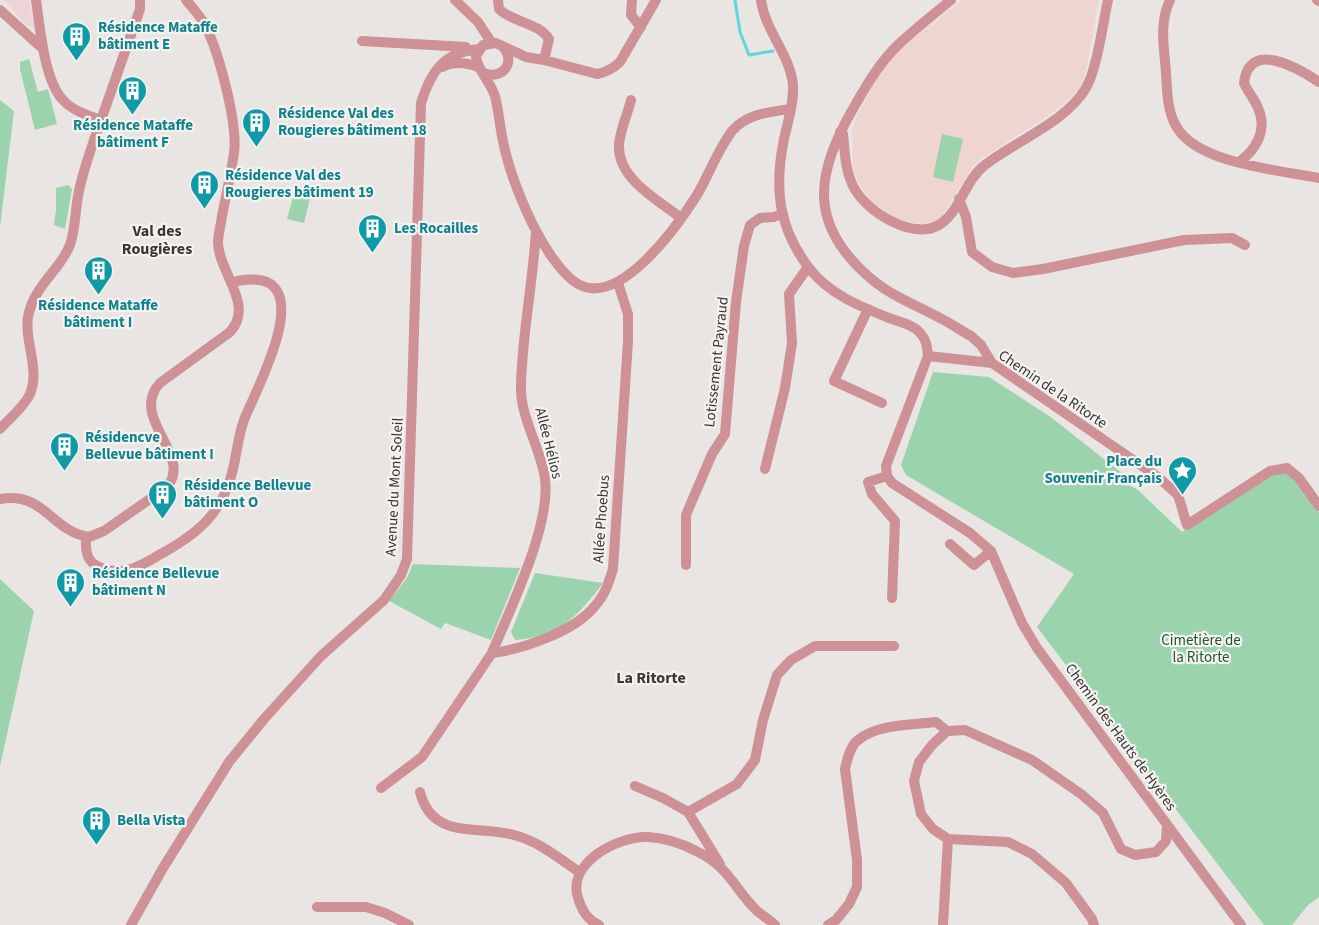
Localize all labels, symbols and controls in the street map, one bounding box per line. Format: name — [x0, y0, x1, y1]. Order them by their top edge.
place label: Résidence Mataffe bâtiment E — [98, 17, 218, 55]
building icon: Résidence Mataffe bâtiment E — [61, 20, 93, 62]
building icon: Résidence Mataffe bâtiment F — [117, 74, 149, 116]
place label: Résidence Val des Rougieres bâtiment 18 — [278, 103, 427, 141]
building icon: Résidence Val des Rougieres bâtiment 18 — [241, 106, 273, 148]
place label: Résidence Mataffe bâtiment F — [73, 115, 193, 153]
place label: Résidence Val des Rougieres bâtiment 19 — [225, 165, 374, 203]
building icon: Résidence Val des Rougieres bâtiment 19 — [188, 168, 220, 210]
building icon: Les Rocailles — [357, 212, 389, 254]
place label: Les Rocailles — [394, 218, 479, 239]
district label: Val des Rougières — [122, 220, 192, 260]
building icon: Résidence Mataffe bâtiment I — [82, 254, 114, 296]
place label: Résidence Mataffe bâtiment I — [38, 295, 158, 333]
street label: Lotissement Payraud — [699, 296, 734, 428]
street label: Chemin de la Ritorte — [994, 345, 1111, 434]
street label: Allée Hélios — [530, 405, 568, 481]
street label: Avenue du Mont Soleil — [380, 417, 409, 557]
place label: Résidencve Bellevue bâtiment I — [85, 427, 214, 465]
building icon: Résidencve Bellevue bâtiment I — [48, 430, 80, 472]
place label: Place du Souvenir Français — [1044, 451, 1162, 489]
place icon: Place du Souvenir Français — [1167, 454, 1199, 496]
street label: Allée Phoebus — [588, 474, 615, 564]
place label: Résidence Bellevue bâtiment O — [184, 475, 311, 513]
building icon: Résidence Bellevue bâtiment O — [147, 478, 179, 520]
place label: Résidence Bellevue bâtiment N — [92, 563, 219, 601]
building icon: Résidence Bellevue bâtiment N — [55, 566, 87, 608]
park label: Cimetière de la Ritorte — [1161, 630, 1241, 668]
street label: Chemin des Hauts de Hyères — [1060, 659, 1181, 815]
district label: La Ritorte — [616, 667, 686, 689]
building icon: Bella Vista — [80, 804, 112, 846]
place label: Bella Vista — [117, 810, 186, 831]

